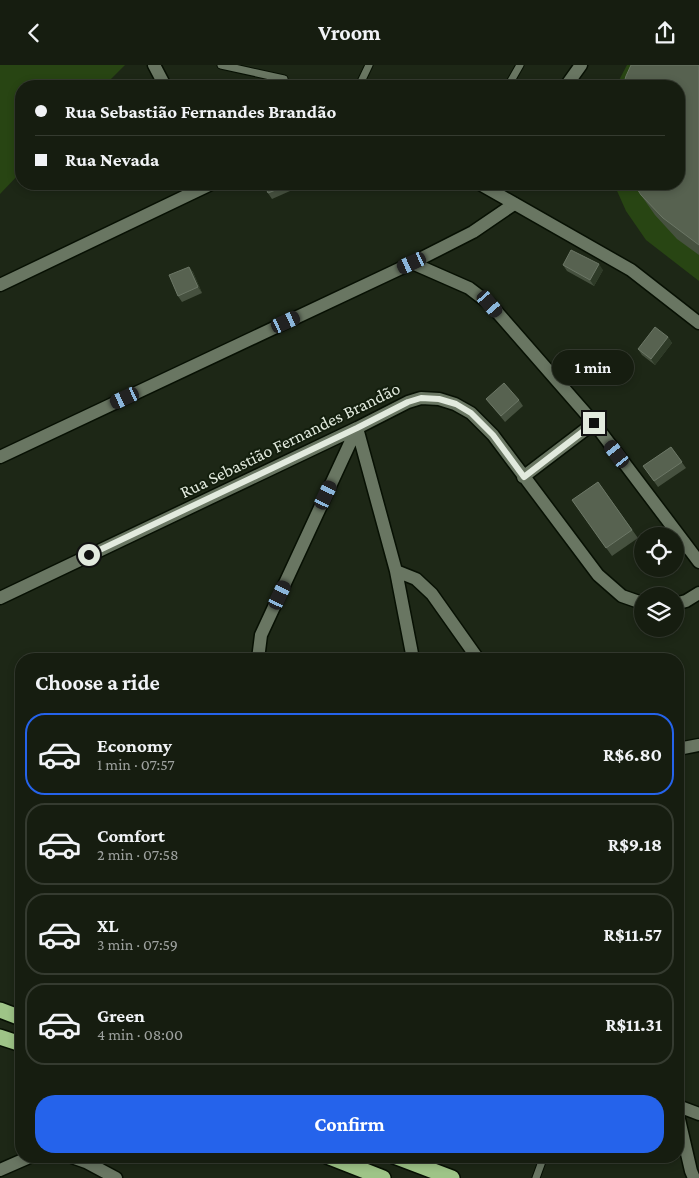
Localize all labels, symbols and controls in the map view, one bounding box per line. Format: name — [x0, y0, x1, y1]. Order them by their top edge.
icon: back — [20, 19, 48, 47]
icon: share — [651, 19, 679, 47]
text: Vroom — [318, 20, 381, 45]
text: Rua Sebastião Fernandes Brandão — [65, 101, 336, 122]
text: Rua Nevada — [65, 149, 159, 170]
car — [395, 250, 428, 276]
car — [474, 288, 505, 320]
car — [269, 309, 302, 335]
callout: 1 min — [553, 351, 635, 385]
text: 1 min — [575, 359, 611, 376]
street label: Rua Sebastião Fernandes Brandão — [177, 378, 403, 502]
car — [108, 385, 141, 411]
route end — [583, 412, 605, 434]
car — [601, 438, 632, 470]
car — [312, 478, 339, 512]
map controls — [634, 527, 684, 637]
button: locate — [634, 527, 684, 577]
route start — [78, 544, 100, 566]
car — [266, 578, 293, 612]
button: layers — [634, 587, 684, 637]
text: Choose a ride — [35, 670, 160, 695]
icon: car — [37, 732, 82, 777]
text: Economy — [97, 735, 172, 756]
text: R$6.80 — [603, 744, 662, 765]
text: 1 min · 07:57 — [97, 756, 175, 773]
icon: car — [37, 822, 82, 867]
text: Comfort — [97, 825, 165, 846]
text: R$9.18 — [608, 834, 662, 855]
text: 2 min · 07:58 — [97, 846, 179, 863]
icon: car — [37, 912, 82, 957]
text: XL — [97, 915, 119, 936]
text: R$11.57 — [604, 924, 662, 945]
text: 3 min · 07:59 — [97, 936, 178, 953]
icon: car — [37, 1002, 82, 1047]
text: Green — [97, 1005, 145, 1026]
text: R$11.31 — [605, 1014, 662, 1035]
text: 4 min · 08:00 — [97, 1026, 183, 1043]
button: Confirm — [35, 1095, 664, 1153]

